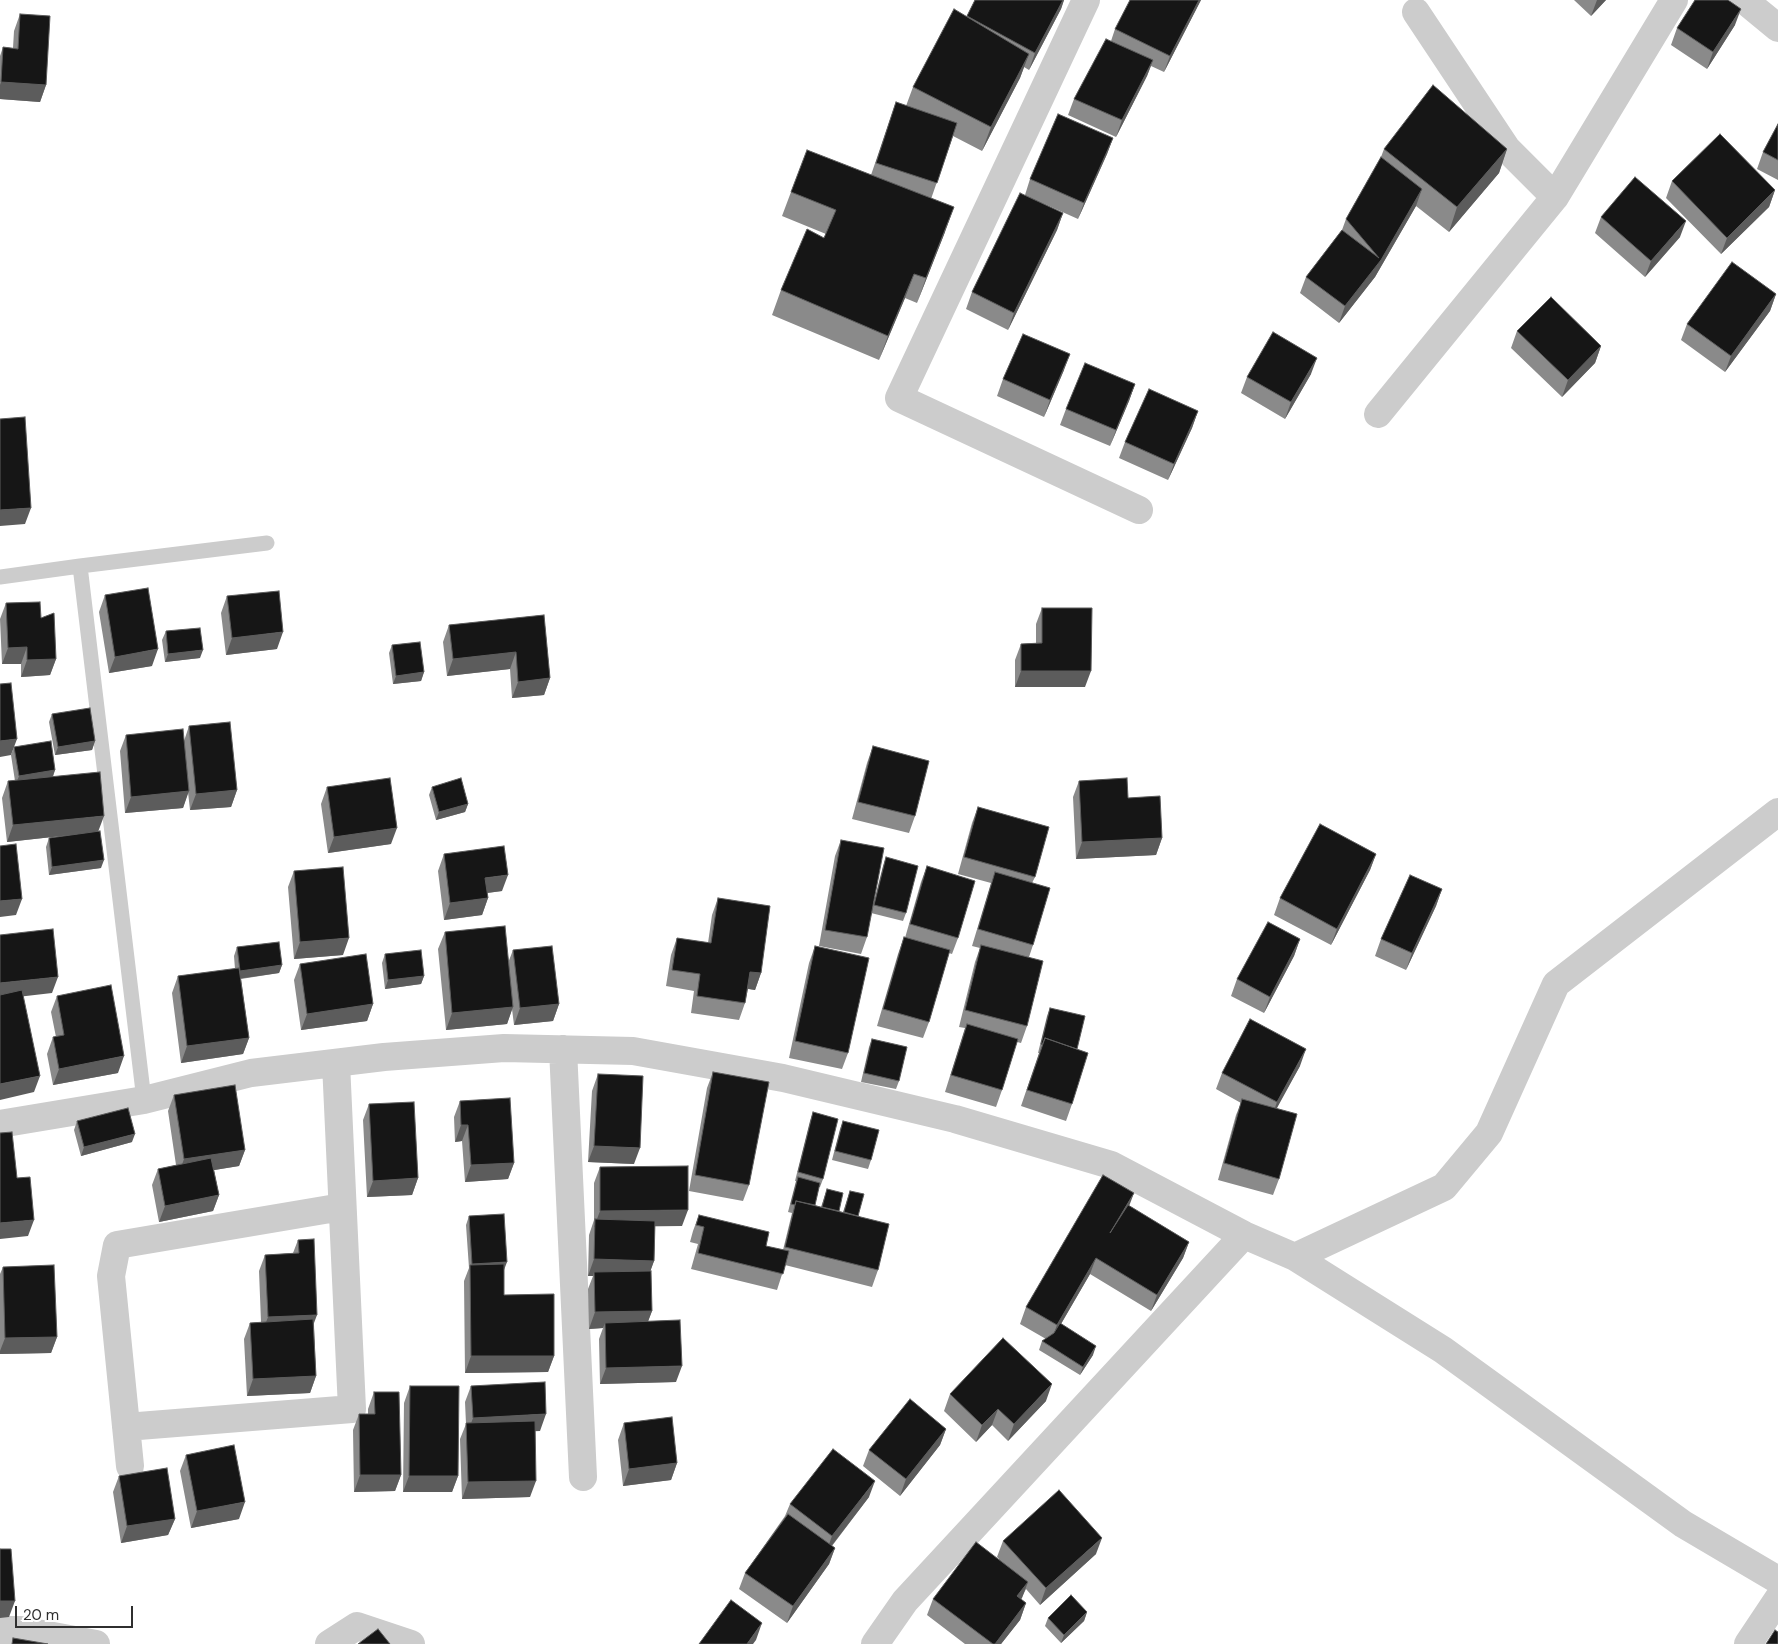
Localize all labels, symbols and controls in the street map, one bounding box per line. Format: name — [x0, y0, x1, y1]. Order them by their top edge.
scale bar — [18, 1596, 135, 1628]
text: 20 m — [23, 1605, 59, 1625]

